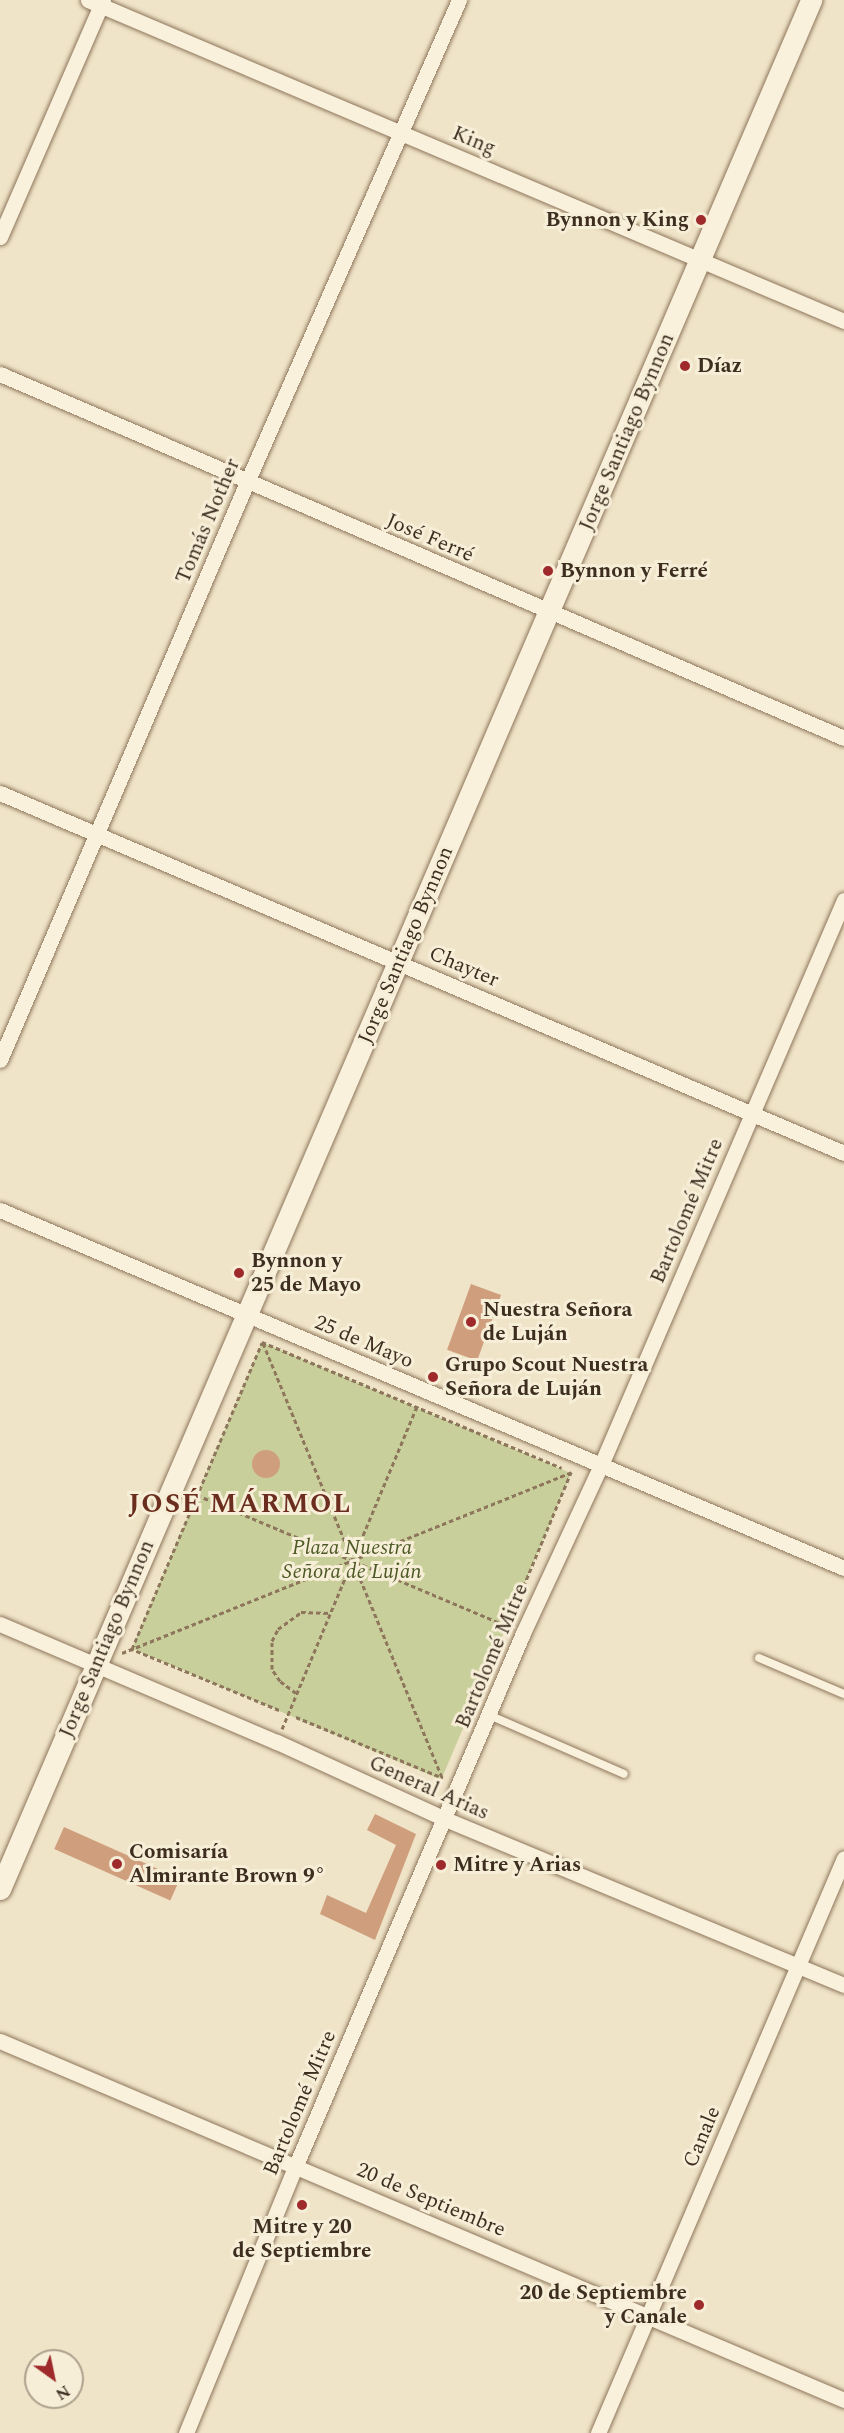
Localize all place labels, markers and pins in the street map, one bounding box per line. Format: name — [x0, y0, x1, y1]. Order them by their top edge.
place label: Bynnon y King — [545, 207, 689, 233]
marker: Bynnon y King — [694, 213, 708, 227]
place label: Díaz — [697, 353, 742, 379]
marker: Díaz — [678, 359, 692, 373]
place label: Bynnon y Ferré — [560, 558, 708, 584]
marker: Bynnon y Ferré — [541, 564, 555, 578]
place label: Bynnon y 25 de Mayo — [251, 1248, 361, 1298]
marker: Bynnon y 25 de Mayo — [232, 1266, 246, 1280]
place label: Nuestra Señora de Luján — [483, 1297, 632, 1347]
marker: Nuestra Señora de Luján — [464, 1315, 478, 1329]
place label: Grupo Scout Nuestra Señora de Luján — [445, 1352, 648, 1402]
marker: Grupo Scout Nuestra Señora de Luján — [426, 1370, 440, 1384]
place label: Comisaría Almirante Brown 9° — [129, 1839, 325, 1889]
place label: Mitre y Arias — [453, 1852, 581, 1878]
marker: Comisaría Almirante Brown 9° — [110, 1857, 124, 1871]
marker: Mitre y Arias — [434, 1858, 448, 1872]
marker: Mitre y 20 de Septiembre — [295, 2198, 309, 2212]
place label: Mitre y 20 de Septiembre — [233, 2214, 371, 2264]
place label: 20 de Septiembre y Canale — [519, 2280, 687, 2330]
marker: 20 de Septiembre y Canale — [692, 2298, 706, 2312]

